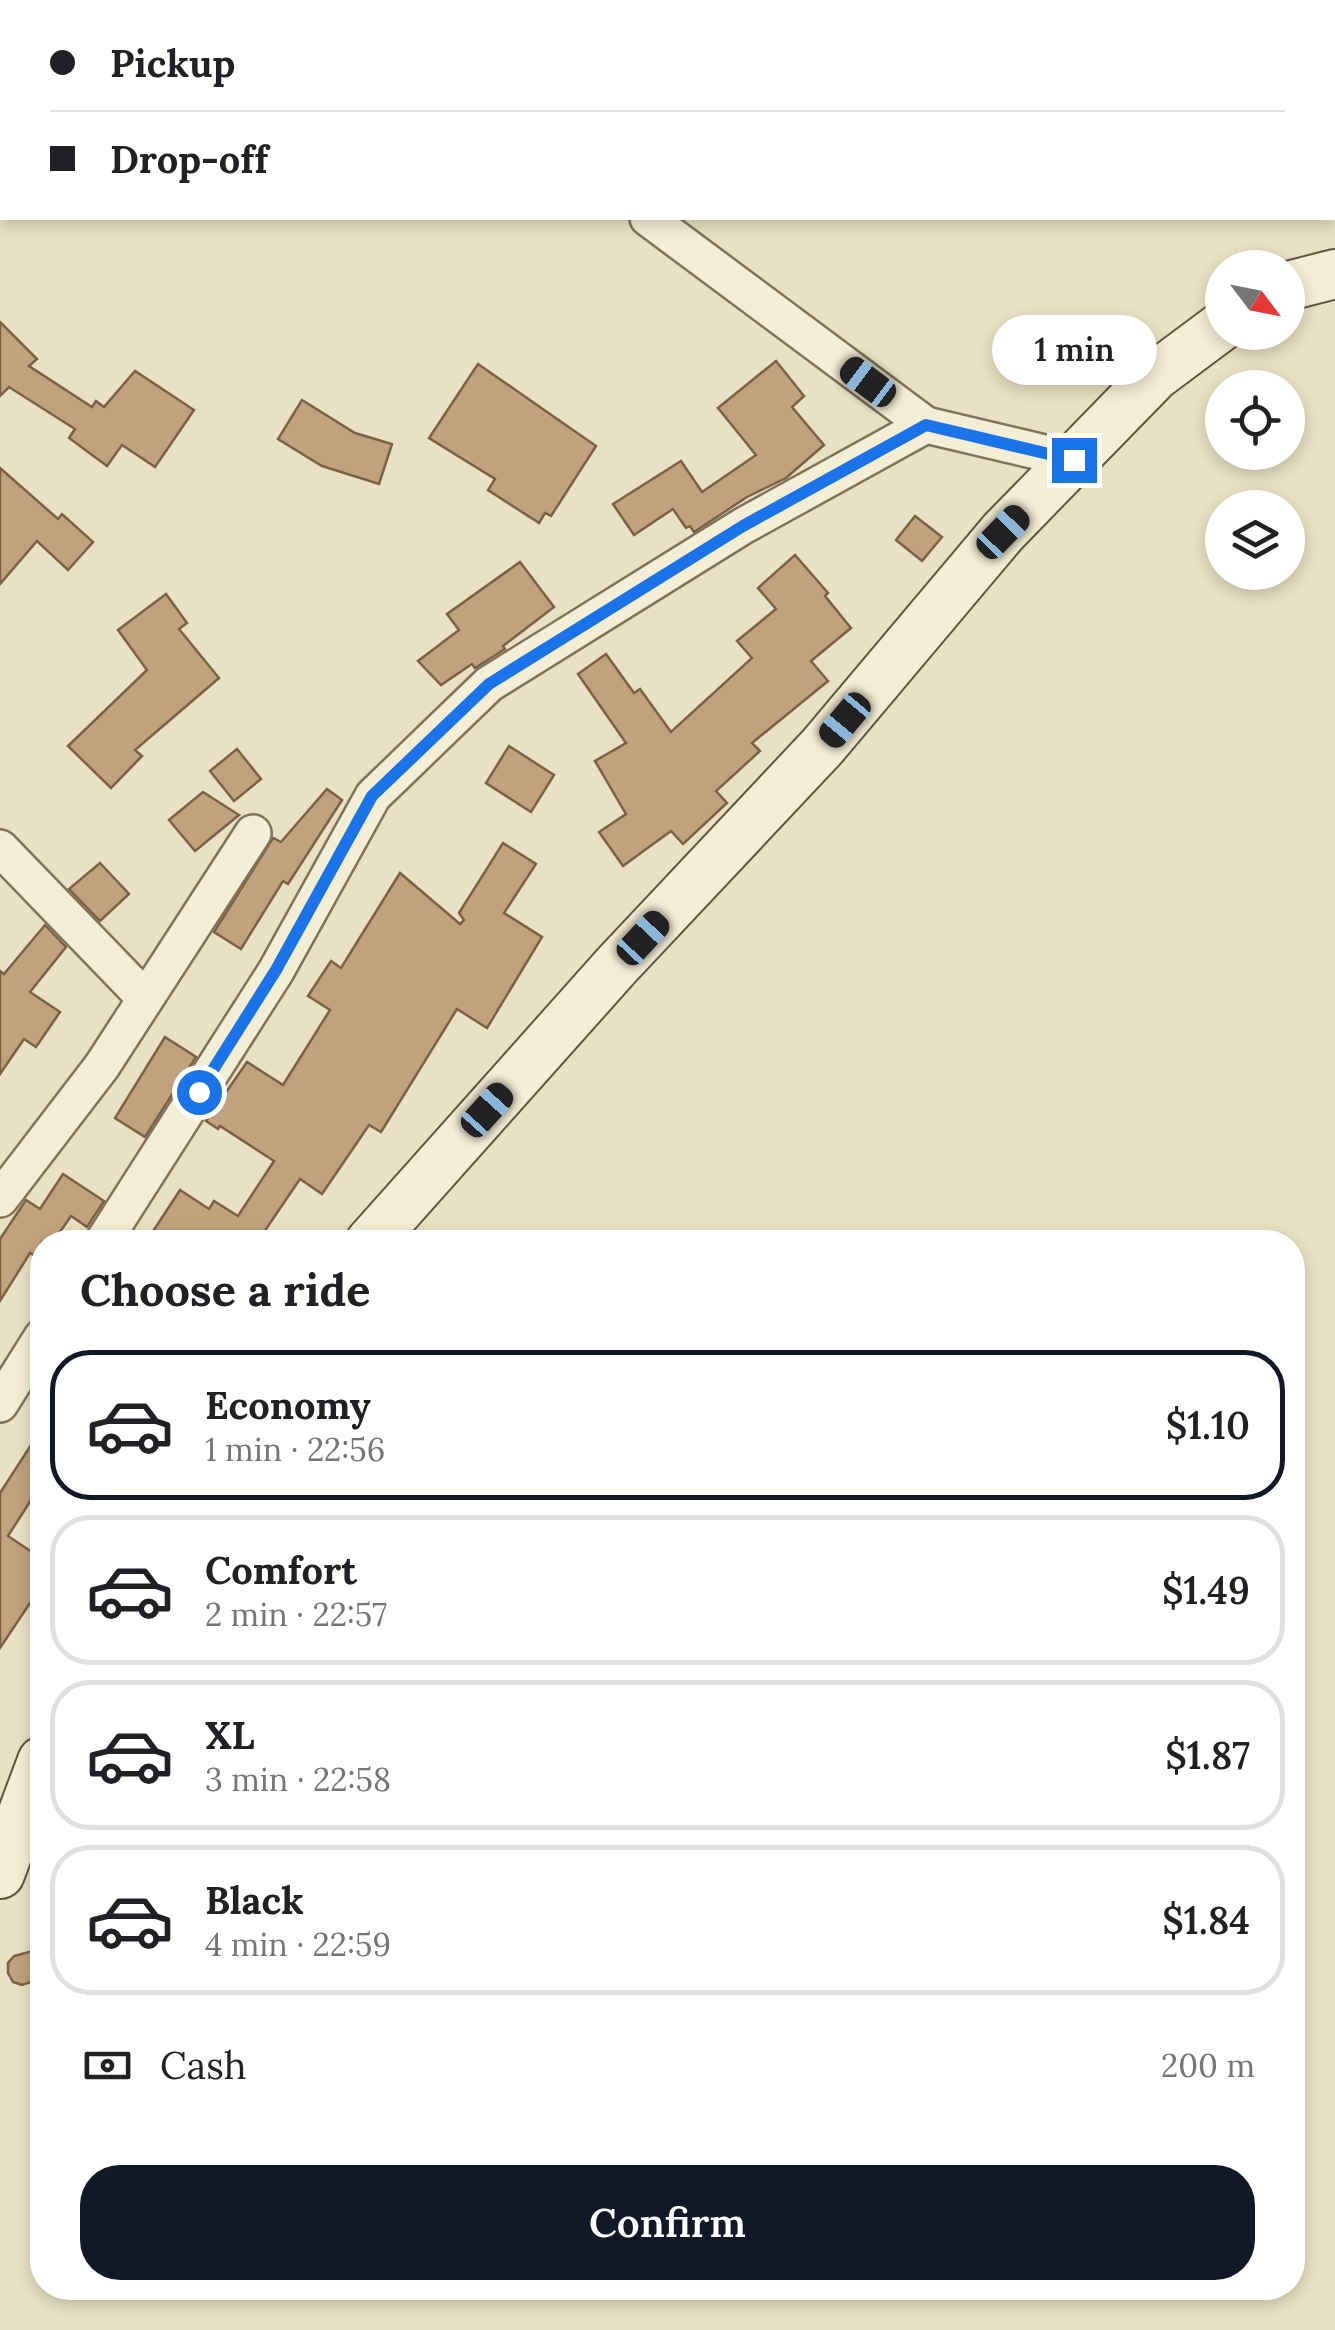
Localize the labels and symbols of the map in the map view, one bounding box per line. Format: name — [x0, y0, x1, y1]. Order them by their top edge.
north arrow — [1205, 250, 1305, 350]
callout: 1 min — [992, 315, 1156, 385]
car — [835, 352, 901, 412]
route end — [1052, 438, 1097, 483]
car — [971, 500, 1035, 564]
car — [814, 687, 876, 753]
car — [612, 906, 674, 970]
route start — [177, 1070, 222, 1115]
car — [456, 1078, 518, 1142]

